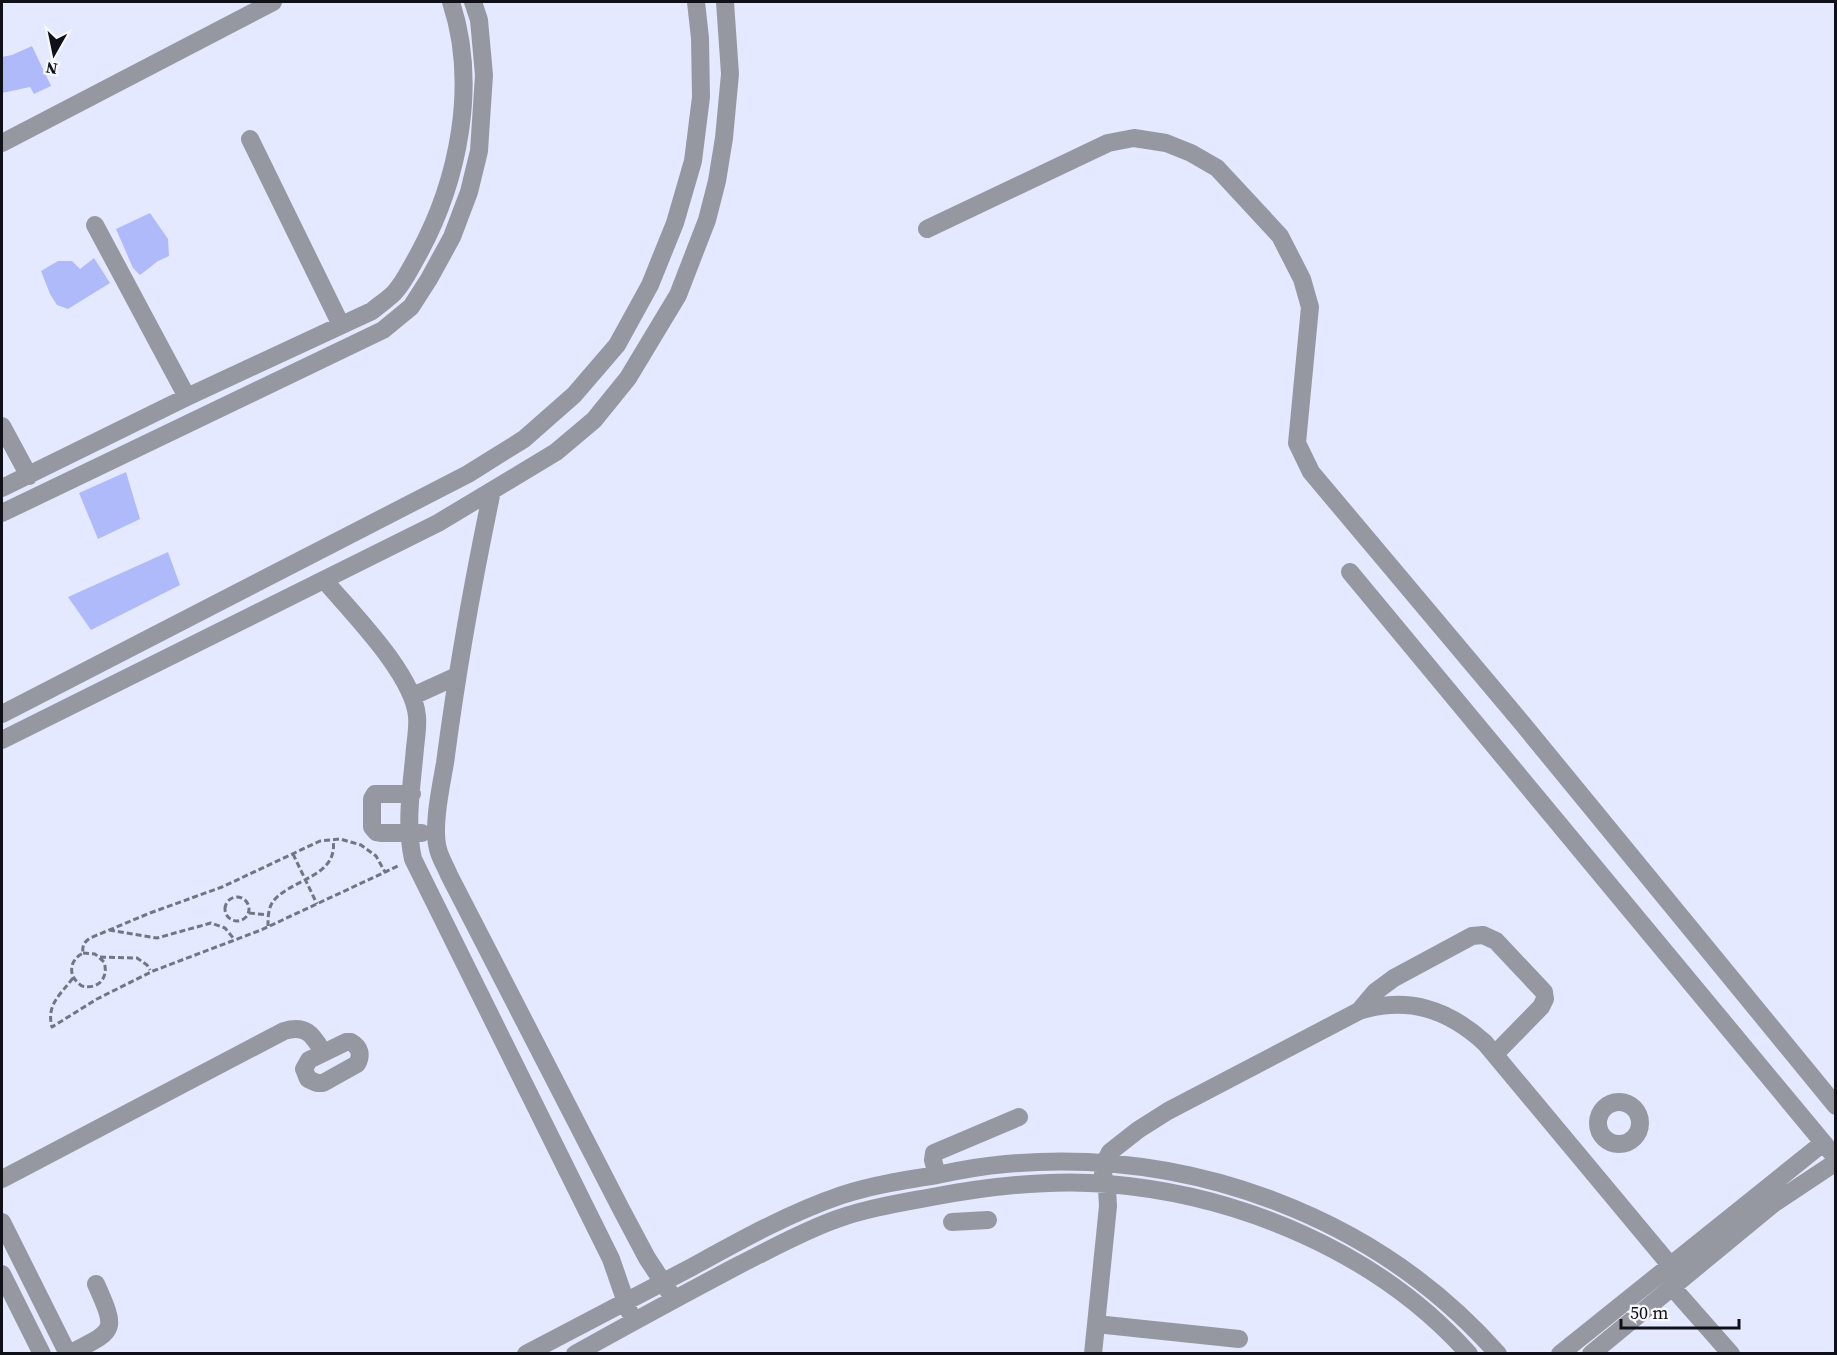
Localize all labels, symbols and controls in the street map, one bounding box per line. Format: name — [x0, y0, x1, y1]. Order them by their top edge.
north arrow — [24, 24, 84, 84]
text: N — [44, 57, 59, 81]
scale bar — [1621, 1292, 1740, 1330]
text: 50 m — [1630, 1300, 1668, 1325]

